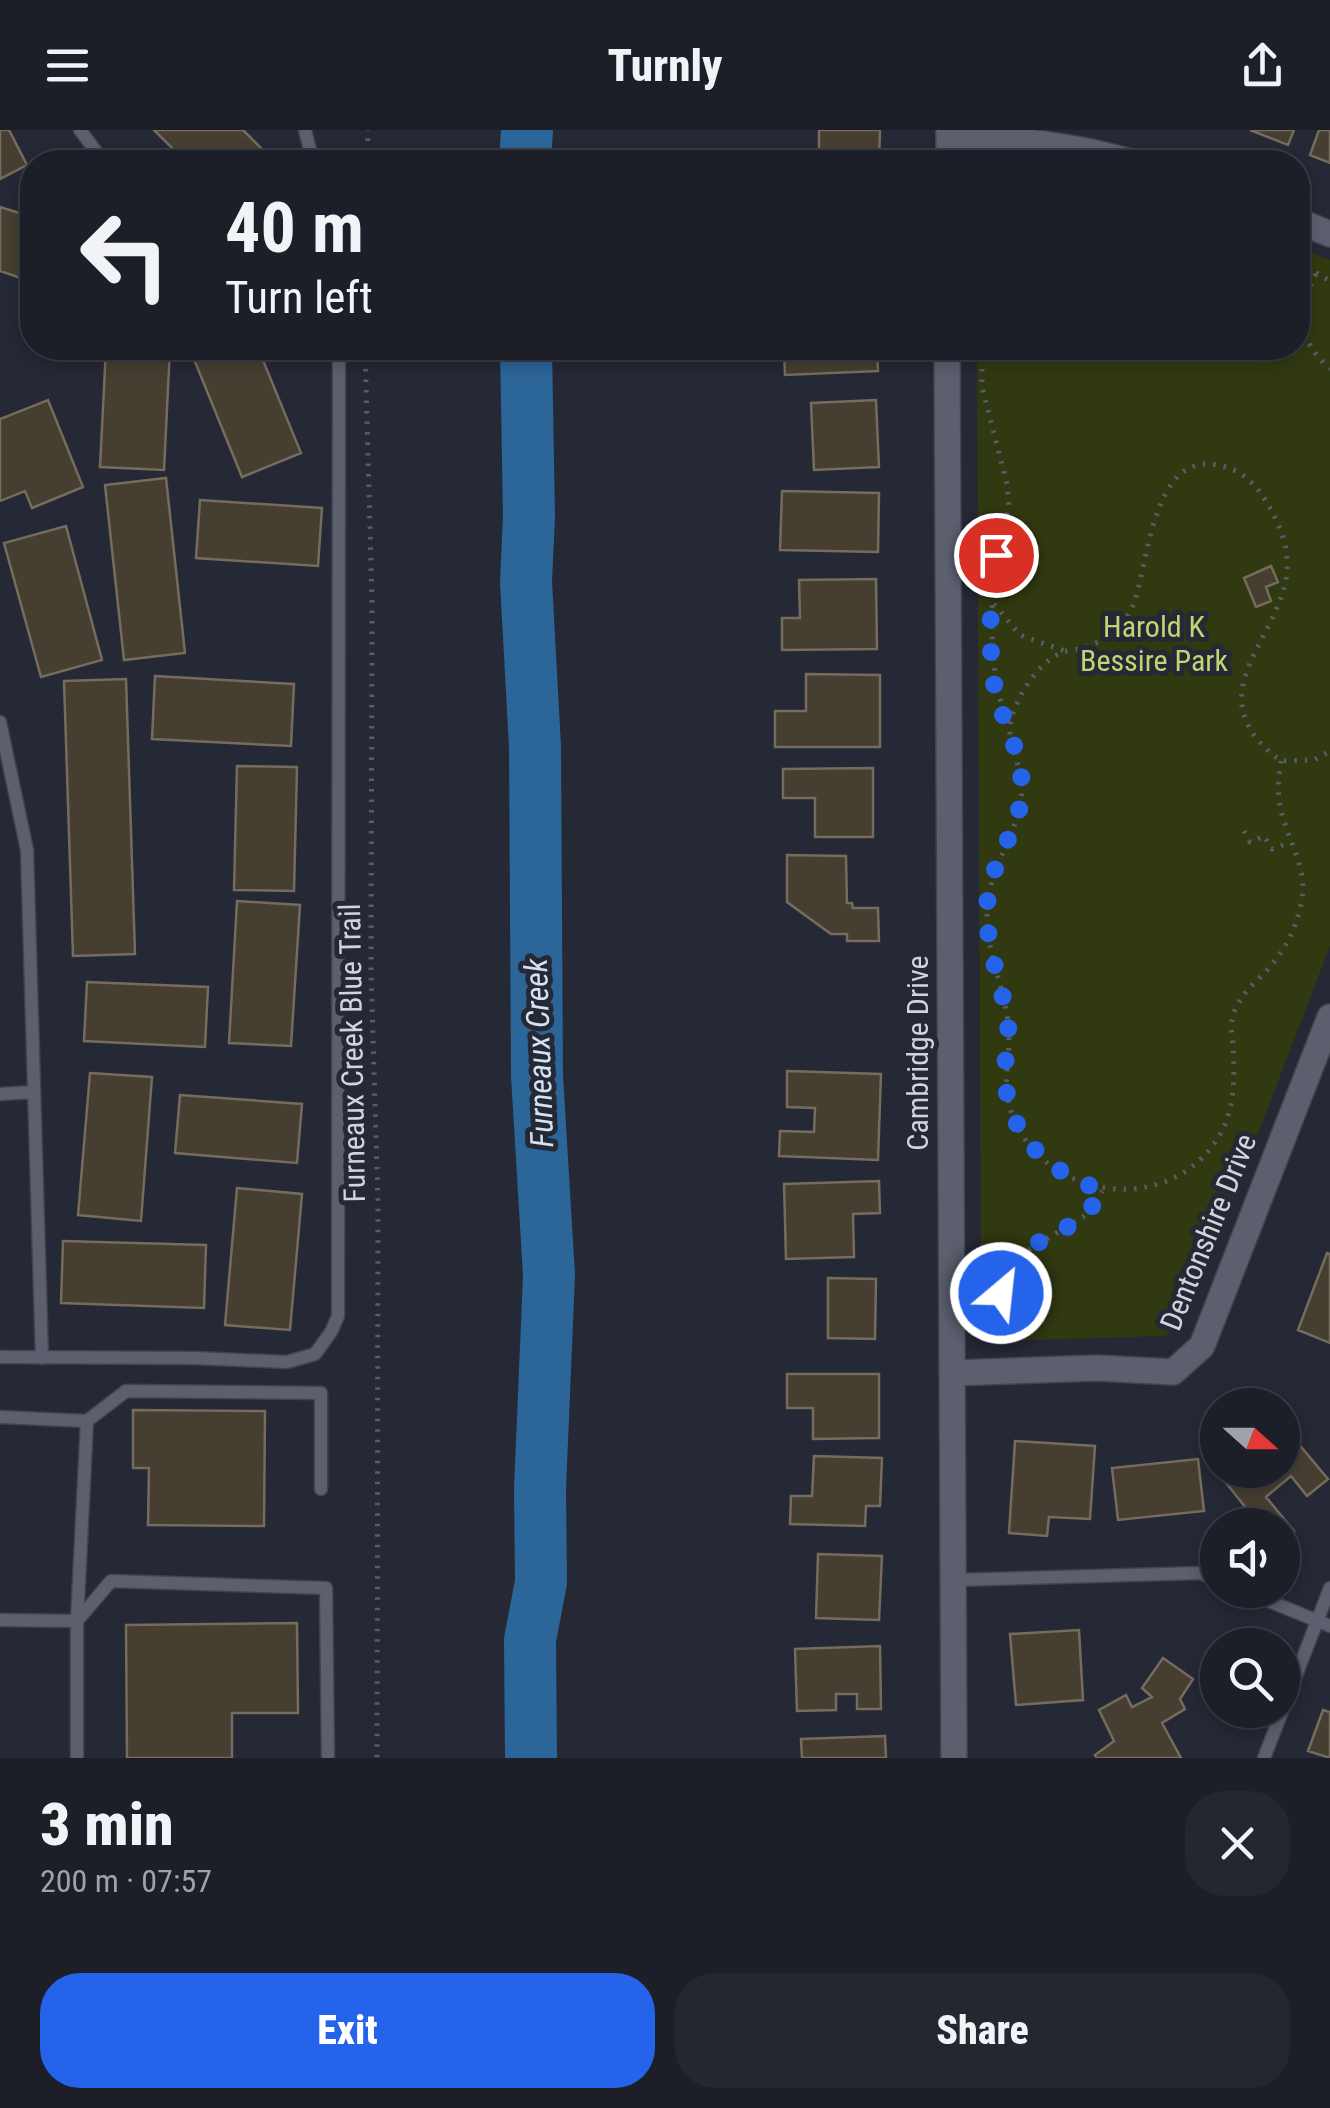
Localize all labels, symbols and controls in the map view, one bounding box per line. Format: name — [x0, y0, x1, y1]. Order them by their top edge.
icon: menu — [40, 38, 95, 93]
icon: share — [1235, 38, 1290, 93]
text: Turnly — [608, 39, 722, 92]
text: 40 m — [225, 187, 364, 269]
icon: left — [60, 190, 190, 320]
text: Turn left — [225, 271, 373, 324]
pin — [954, 513, 1039, 598]
icon: arrive — [969, 528, 1024, 583]
park label: Harold K Bessire Park — [1080, 609, 1228, 678]
street label: Furneaux Creek Blue Trail — [332, 903, 372, 1203]
street label: Cambridge Drive — [900, 955, 935, 1151]
water label: Furneaux Creek — [517, 957, 561, 1148]
street label: Dentonshire Drive — [1153, 1129, 1263, 1335]
position arrow — [949, 1241, 1053, 1345]
north arrow — [1200, 1388, 1300, 1488]
map controls — [1200, 1388, 1300, 1728]
button: sound — [1200, 1508, 1300, 1608]
button: search — [1200, 1628, 1300, 1728]
text: 3 min — [40, 1789, 174, 1860]
button: close — [1185, 1791, 1290, 1896]
text: 200 m · 07:57 — [40, 1862, 212, 1900]
button: Exit — [40, 1973, 655, 2088]
button: Share — [675, 1973, 1290, 2088]

